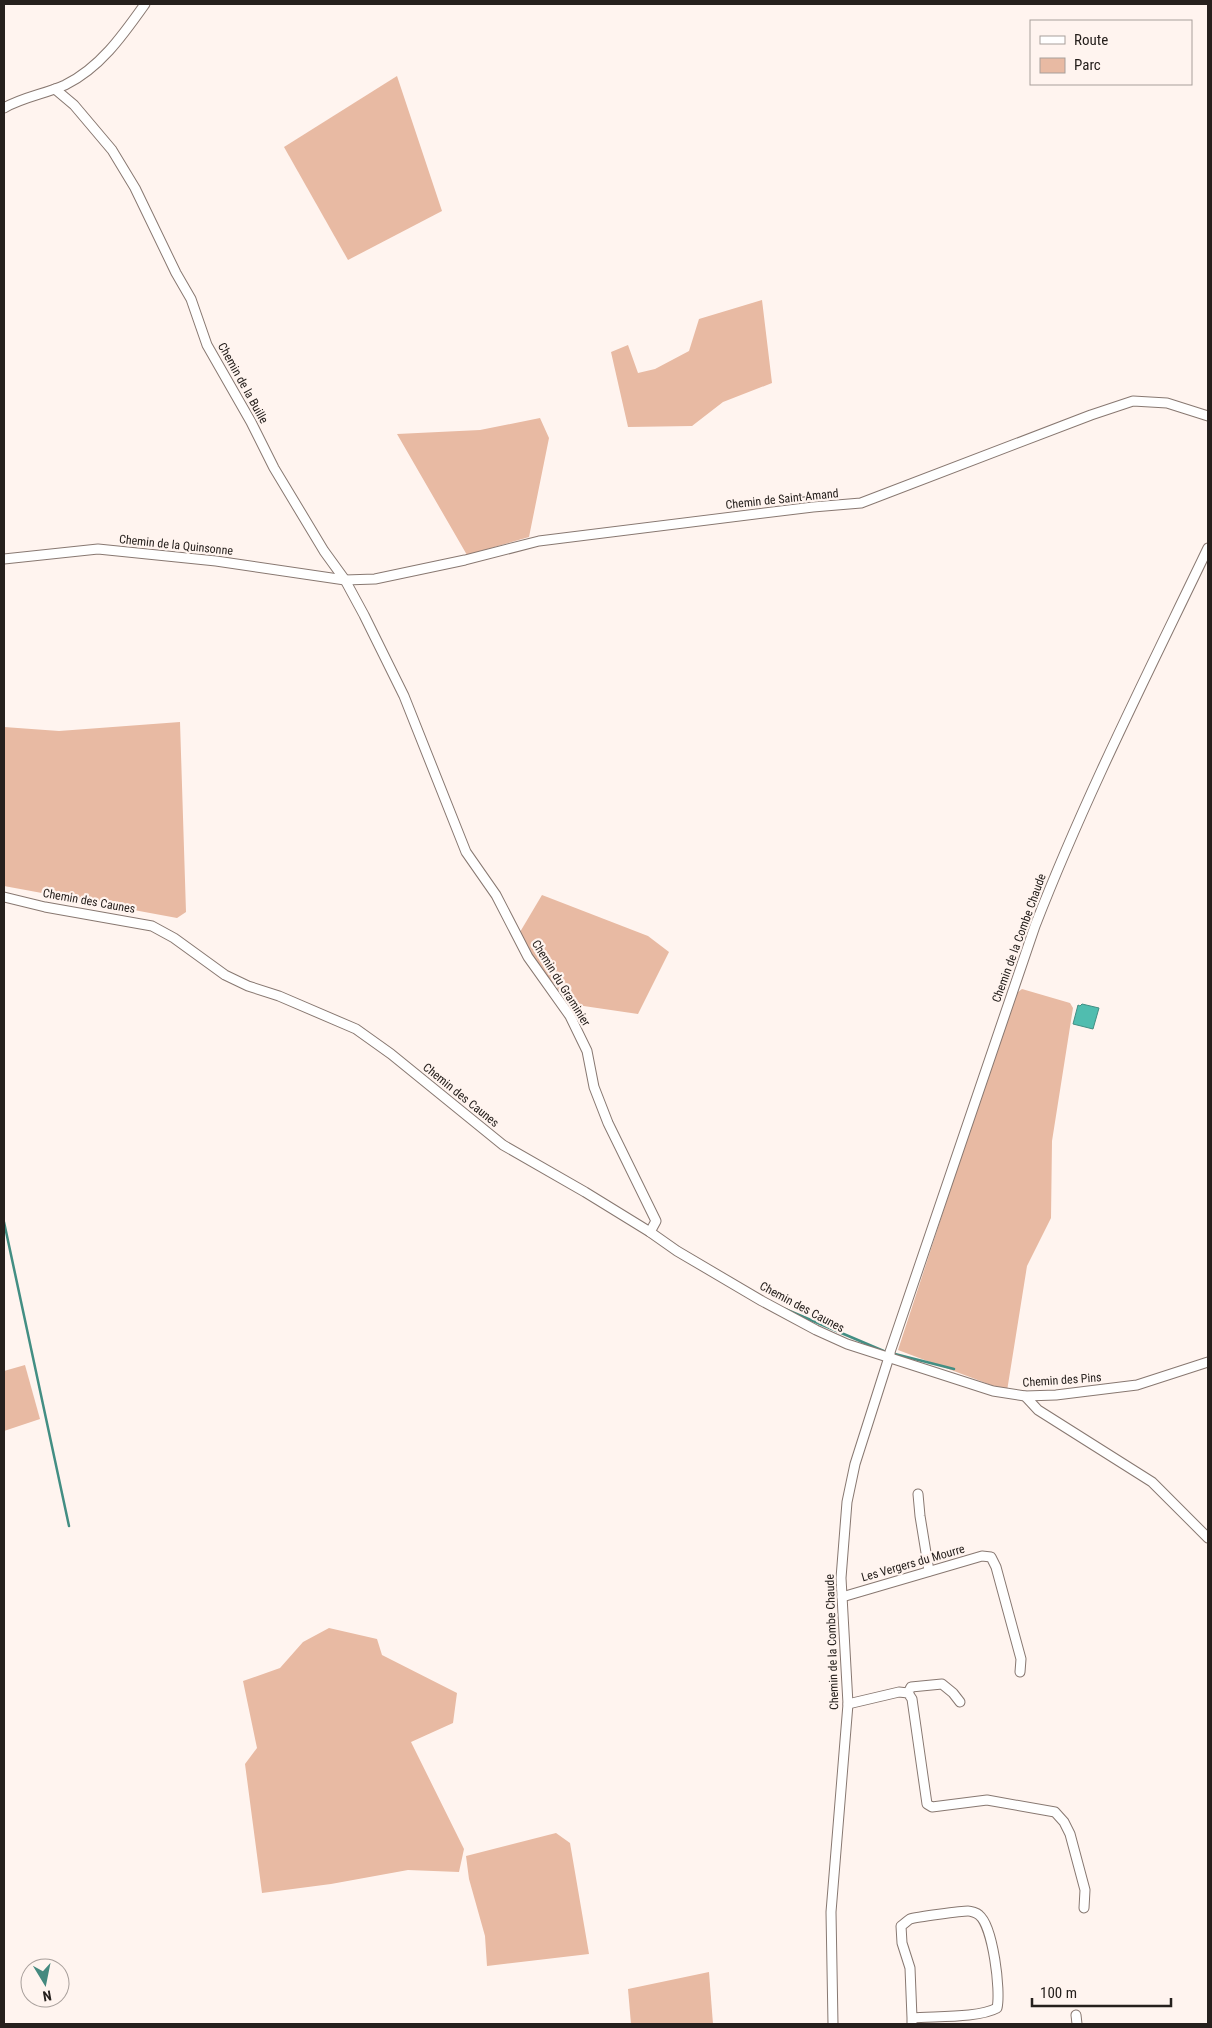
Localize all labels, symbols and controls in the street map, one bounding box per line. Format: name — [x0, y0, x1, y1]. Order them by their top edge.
legend — [1030, 20, 1192, 85]
text: Route — [1074, 31, 1108, 49]
text: Parc — [1074, 56, 1101, 74]
street label: Chemin de la Buille — [215, 340, 271, 426]
street label: Chemin de Saint-Amand — [725, 486, 839, 512]
street label: Chemin de la Quinsonne — [118, 532, 234, 558]
street label: Chemin de la Combe Chaude — [989, 871, 1049, 1004]
street label: Chemin des Caunes — [42, 886, 136, 916]
street label: Chemin du Graminier — [529, 937, 593, 1029]
street label: Chemin des Caunes — [420, 1060, 502, 1130]
street label: Chemin des Caunes — [757, 1279, 847, 1335]
street label: Chemin des Pins — [1022, 1370, 1102, 1390]
street label: Les Vergers du Mourre — [860, 1541, 967, 1584]
street label: Chemin de la Combe Chaude — [823, 1573, 841, 1710]
north arrow — [20, 1958, 70, 2008]
scale bar — [1032, 1976, 1171, 2008]
text: 100 m — [1040, 1984, 1077, 2002]
text: N — [42, 1987, 53, 2004]

